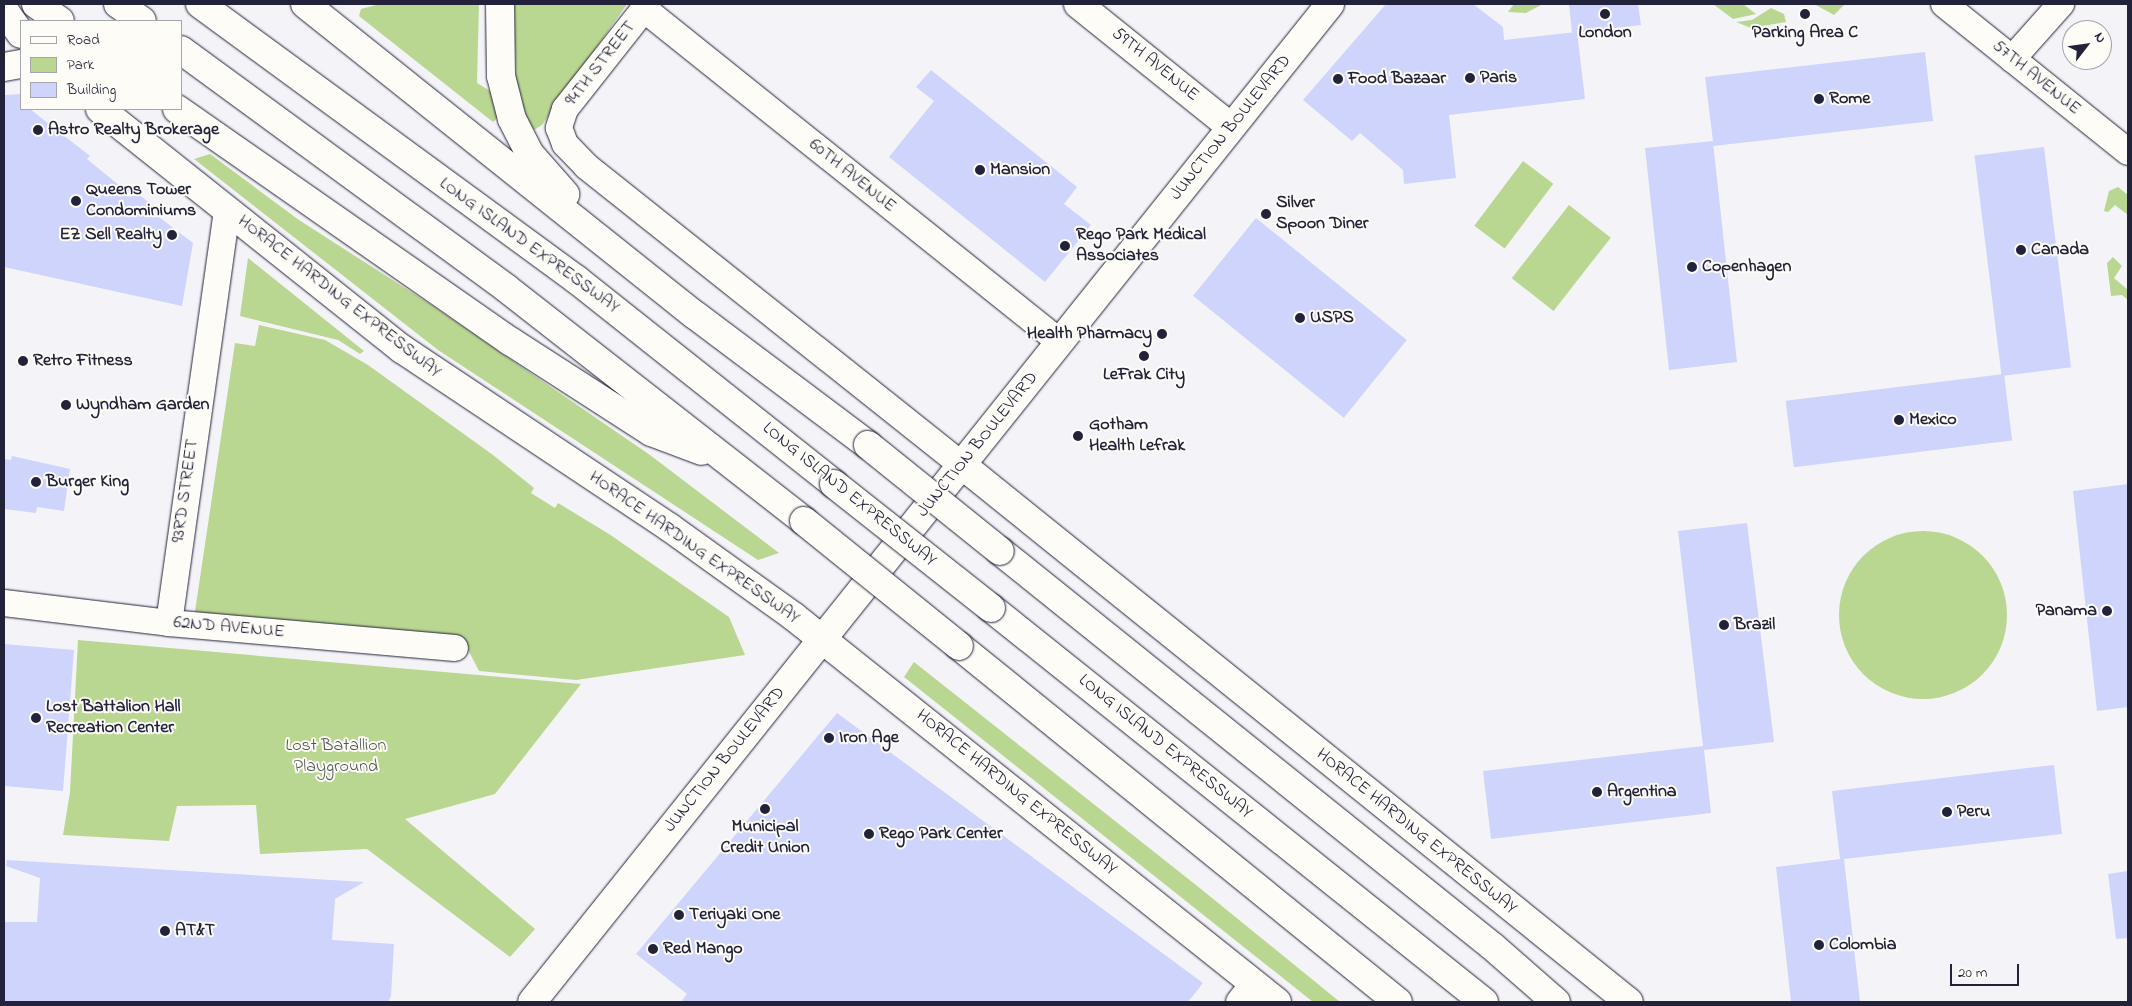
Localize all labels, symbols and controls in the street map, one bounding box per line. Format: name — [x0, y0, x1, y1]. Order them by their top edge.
marker: London — [1599, 8, 1611, 20]
marker: Parking Area C — [1799, 8, 1811, 20]
street label: 94TH STREET — [561, 17, 641, 111]
legend — [20, 20, 182, 110]
north arrow — [2062, 20, 2112, 70]
place label: London — [1578, 22, 1632, 44]
place label: Parking Area C — [1752, 22, 1858, 44]
street label: 59TH AVENUE — [1107, 23, 1203, 107]
text: N — [2088, 28, 2111, 47]
text: Road — [67, 29, 100, 51]
street label: 57TH AVENUE — [1987, 36, 2085, 120]
street label: JUNCTION BOULEVARD — [1166, 51, 1296, 205]
text: Park — [67, 54, 94, 76]
place label: Paris — [1480, 67, 1517, 89]
place label: Food Bazaar — [1348, 68, 1446, 90]
marker: Paris — [1464, 72, 1476, 84]
marker: Food Bazaar — [1332, 73, 1344, 85]
text: Building — [67, 79, 116, 101]
place label: Rome — [1829, 88, 1870, 110]
marker: Rome — [1813, 93, 1825, 105]
place label: Astro Realty Brokerage — [48, 119, 219, 141]
marker: Astro Realty Brokerage — [32, 124, 44, 136]
street label: 60TH AVENUE — [804, 134, 900, 218]
place label: Mansion — [990, 159, 1050, 181]
marker: Mansion — [974, 164, 986, 176]
street label: LONG ISLAND EXPRESSWAY — [435, 173, 623, 319]
place label: Queens Tower Condominiums — [86, 180, 196, 222]
place label: Silver Spoon Diner — [1276, 193, 1368, 235]
marker: Queens Tower Condominiums — [70, 195, 82, 207]
marker: Silver Spoon Diner — [1260, 208, 1272, 220]
street label: HORACE HARDING EXPRESSWAY — [233, 211, 445, 383]
place label: EZ Sell Realty — [59, 224, 162, 246]
place label: Rego Park Medical Associates — [1076, 225, 1206, 268]
marker: EZ Sell Realty — [166, 229, 178, 241]
marker: Rego Park Medical Associates — [1058, 239, 1072, 253]
place label: Canada — [2031, 239, 2089, 261]
marker: Canada — [2015, 244, 2027, 256]
place label: Copenhagen — [1702, 256, 1791, 278]
marker: Copenhagen — [1686, 261, 1698, 273]
place label: USPS — [1310, 307, 1354, 329]
marker: USPS — [1294, 312, 1306, 324]
place label: Health Pharmacy — [1027, 323, 1152, 345]
marker: Health Pharmacy — [1156, 328, 1168, 340]
place label: Retro Fitness — [33, 350, 133, 372]
marker: LeFrak City — [1138, 350, 1150, 362]
marker: Retro Fitness — [17, 355, 29, 367]
place label: LeFrak City — [1103, 364, 1185, 386]
street label: JUNCTION BOULEVARD — [913, 368, 1043, 522]
place label: Wyndham Garden — [76, 394, 209, 416]
marker: Wyndham Garden — [60, 399, 72, 411]
place label: Mexico — [1909, 409, 1957, 431]
marker: Mexico — [1893, 414, 1905, 426]
place label: Gotham Health Lefrak — [1089, 415, 1185, 458]
street label: LONG ISLAND EXPRESSWAY — [758, 418, 940, 572]
marker: Gotham Health Lefrak — [1071, 429, 1085, 443]
street label: 93RD STREET — [168, 438, 204, 544]
street label: HORACE HARDING EXPRESSWAY — [584, 467, 804, 629]
place label: Burger King — [46, 471, 129, 493]
marker: Burger King — [30, 476, 42, 488]
place label: Panama — [2036, 600, 2097, 622]
marker: Panama — [2101, 605, 2113, 617]
street label: 62ND AVENUE — [172, 612, 286, 644]
place label: Brazil — [1734, 614, 1775, 636]
marker: Brazil — [1718, 619, 1730, 631]
street label: LONG ISLAND EXPRESSWAY — [1074, 670, 1256, 824]
street label: JUNCTION BOULEVARD — [660, 683, 790, 837]
place label: Lost Battalion Hall Recreation Center — [46, 697, 181, 740]
street label: HORACE HARDING EXPRESSWAY — [911, 705, 1121, 881]
marker: Lost Battalion Hall Recreation Center — [30, 712, 42, 724]
place label: Iron Age — [839, 727, 899, 749]
marker: Iron Age — [823, 732, 835, 744]
park label: Lost Batallion Playground — [286, 736, 386, 779]
street label: HORACE HARDING EXPRESSWAY — [1311, 744, 1521, 920]
place label: Argentina — [1607, 781, 1677, 803]
marker: Argentina — [1591, 786, 1603, 798]
place label: Peru — [1957, 801, 1990, 823]
marker: Municipal Credit Union — [759, 803, 771, 815]
marker: Peru — [1941, 806, 1953, 818]
place label: Municipal Credit Union — [720, 817, 810, 860]
place label: Rego Park Center — [879, 823, 1003, 845]
marker: Rego Park Center — [863, 828, 875, 840]
place label: Teriyaki One — [689, 904, 780, 926]
marker: Teriyaki One — [673, 909, 685, 921]
place label: AT&T — [175, 920, 215, 942]
marker: AT&T — [159, 925, 171, 937]
place label: Colombia — [1829, 934, 1897, 956]
place label: Red Mango — [663, 938, 743, 960]
marker: Colombia — [1813, 939, 1825, 951]
marker: Red Mango — [647, 943, 659, 955]
scale bar — [1952, 954, 2021, 986]
text: 20 m — [1958, 962, 1987, 984]

